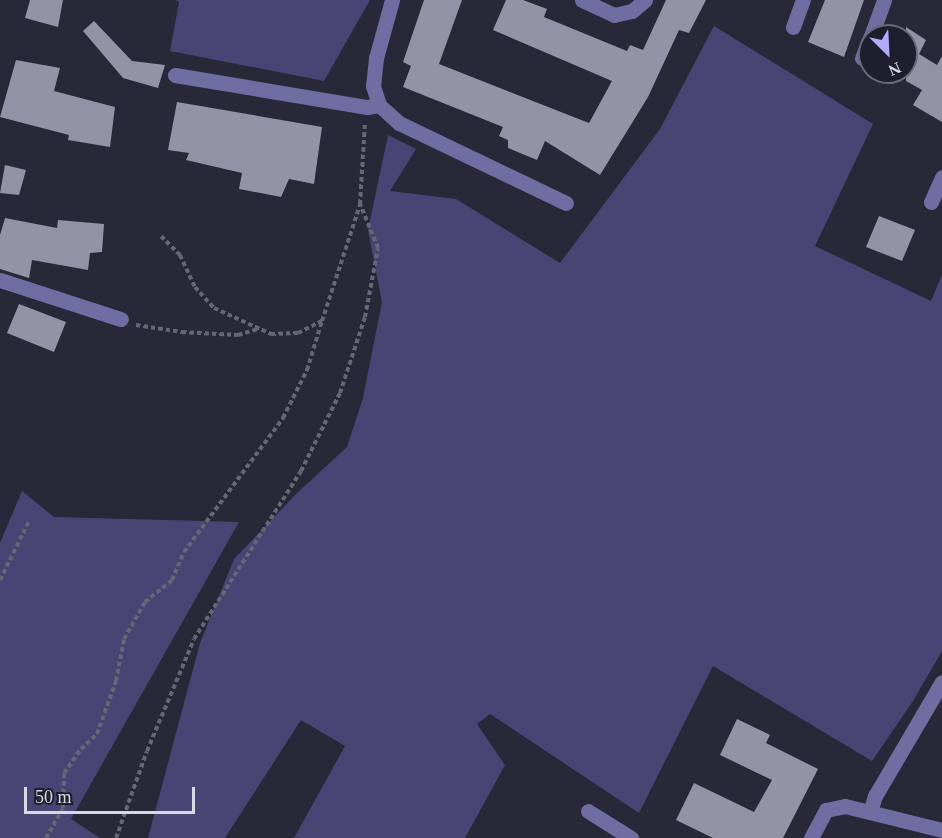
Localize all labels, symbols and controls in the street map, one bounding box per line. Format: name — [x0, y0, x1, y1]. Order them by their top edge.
north arrow — [858, 24, 918, 84]
text: N — [886, 59, 903, 79]
scale bar — [27, 775, 198, 813]
text: 50 m — [35, 787, 72, 807]

